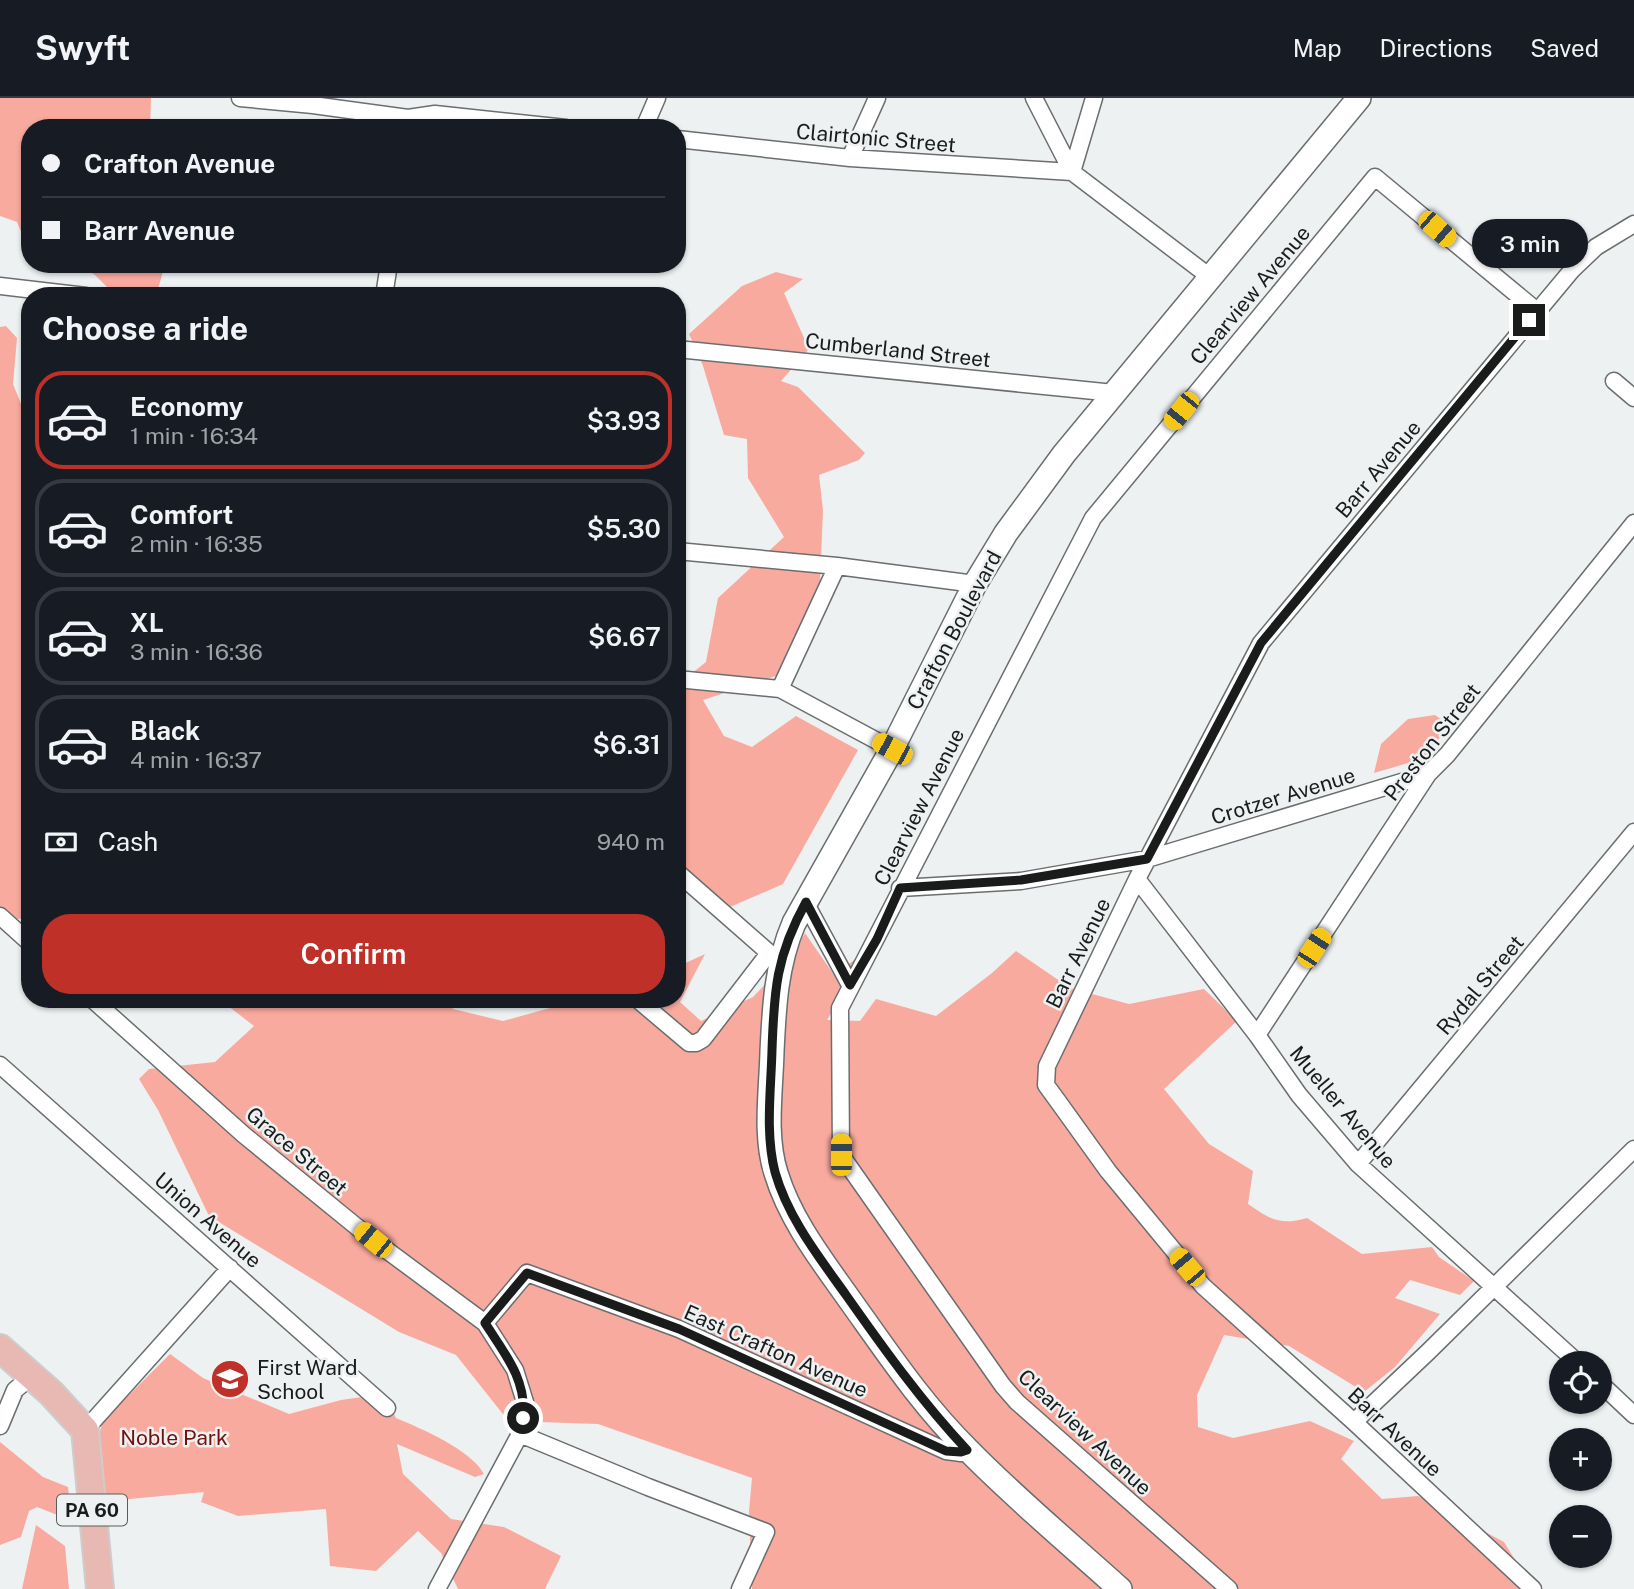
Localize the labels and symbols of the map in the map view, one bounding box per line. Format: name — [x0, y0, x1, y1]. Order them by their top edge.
street label: Clairtonic Street — [795, 119, 957, 157]
car — [1415, 207, 1460, 251]
callout: 3 min — [1471, 218, 1587, 268]
street label: Clearview Avenue — [1185, 221, 1315, 369]
route end — [1513, 304, 1545, 336]
street label: Cumberland Street — [804, 328, 992, 372]
car — [1160, 388, 1203, 434]
street label: Barr Avenue — [1330, 415, 1426, 523]
street label: Crafton Boulevard — [902, 546, 1006, 714]
street label: Preston Street — [1378, 678, 1486, 806]
street label: Clearview Avenue — [869, 724, 969, 890]
car — [869, 730, 916, 768]
street label: Crotzer Avenue — [1208, 762, 1358, 830]
street label: Barr Avenue — [1041, 894, 1115, 1012]
car — [1294, 925, 1335, 971]
street label: Rydal Street — [1431, 930, 1529, 1040]
street label: Mueller Avenue — [1285, 1041, 1401, 1173]
street label: Grace Street — [241, 1101, 353, 1201]
car — [831, 1134, 852, 1176]
street label: Union Avenue — [150, 1167, 266, 1273]
car — [351, 1219, 396, 1261]
car — [1166, 1244, 1209, 1290]
street label: East Crafton Avenue — [680, 1299, 872, 1403]
place label: First Ward School — [257, 1355, 357, 1404]
school or university icon: First Ward School — [209, 1358, 251, 1400]
street label: Clearview Avenue — [1013, 1364, 1157, 1500]
street label: Barr Avenue — [1343, 1382, 1447, 1482]
route start — [507, 1402, 539, 1434]
park label: Noble Park — [120, 1425, 228, 1450]
road number: PA 60 — [57, 1494, 127, 1526]

